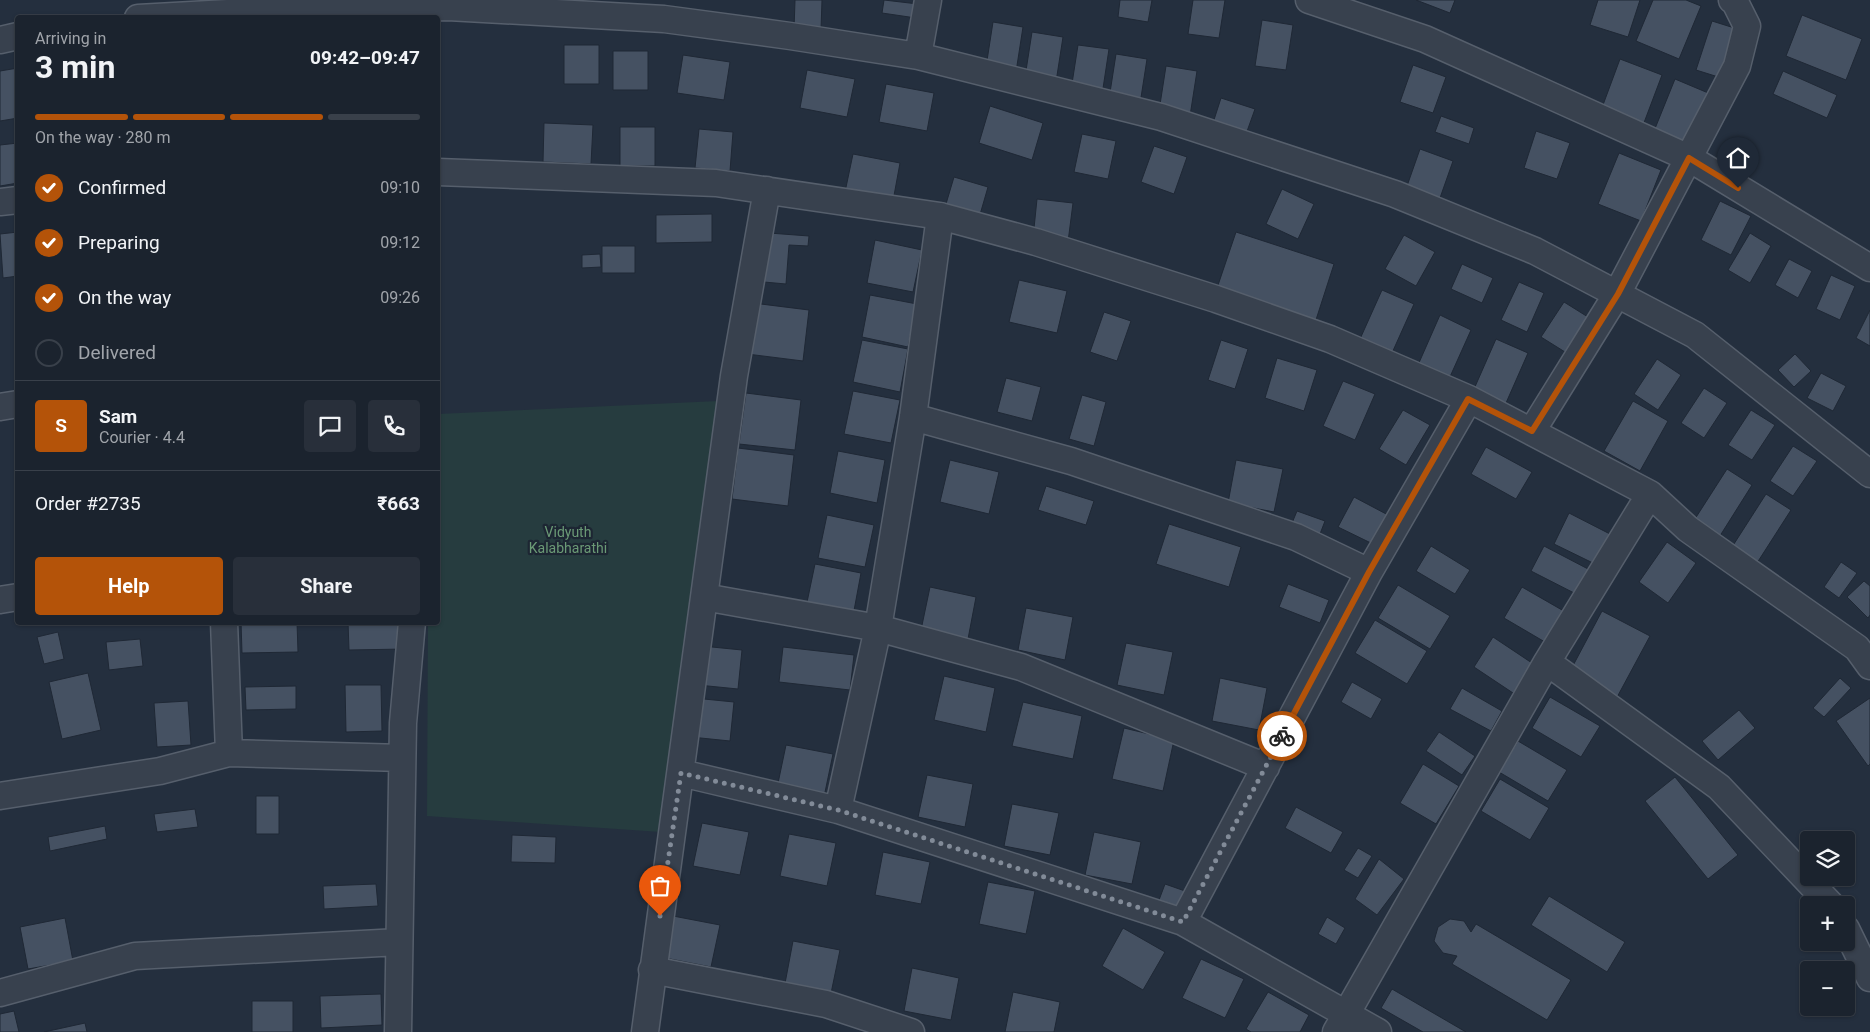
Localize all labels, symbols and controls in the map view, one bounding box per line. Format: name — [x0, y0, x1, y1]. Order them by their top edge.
text: Arriving in — [35, 29, 106, 48]
text: 09:42–09:47 — [310, 46, 420, 69]
text: 3 min — [35, 48, 115, 86]
text: On the way · 280 m — [35, 128, 171, 147]
pin — [1717, 137, 1759, 188]
icon: home — [1724, 144, 1752, 172]
icon: check — [35, 174, 63, 202]
text: Confirmed — [78, 176, 166, 199]
text: 09:10 — [380, 178, 420, 197]
icon: check — [35, 229, 63, 257]
text: Preparing — [78, 231, 160, 254]
text: 09:12 — [380, 233, 420, 252]
icon: check — [35, 284, 63, 312]
text: On the way — [78, 286, 171, 309]
text: 09:26 — [380, 288, 420, 307]
text: Delivered — [78, 341, 156, 364]
button: chat — [304, 400, 356, 452]
button: phone — [368, 400, 420, 452]
text: Sam — [99, 405, 137, 428]
text: S — [55, 414, 67, 437]
text: Courier · 4.4 — [99, 428, 185, 447]
text: Order #2735 — [35, 492, 141, 515]
text: ₹663 — [377, 492, 420, 515]
park label: Vidyuth Kalabharathi — [529, 524, 607, 556]
button: Help — [35, 557, 223, 615]
button: Share — [233, 557, 420, 615]
courier — [1257, 711, 1307, 761]
icon: bike — [1268, 722, 1296, 750]
map controls — [1800, 831, 1855, 1016]
button: layers — [1800, 831, 1855, 886]
pin — [639, 865, 681, 916]
icon: bag — [646, 872, 674, 900]
button: + — [1800, 896, 1855, 951]
button: − — [1800, 961, 1855, 1016]

